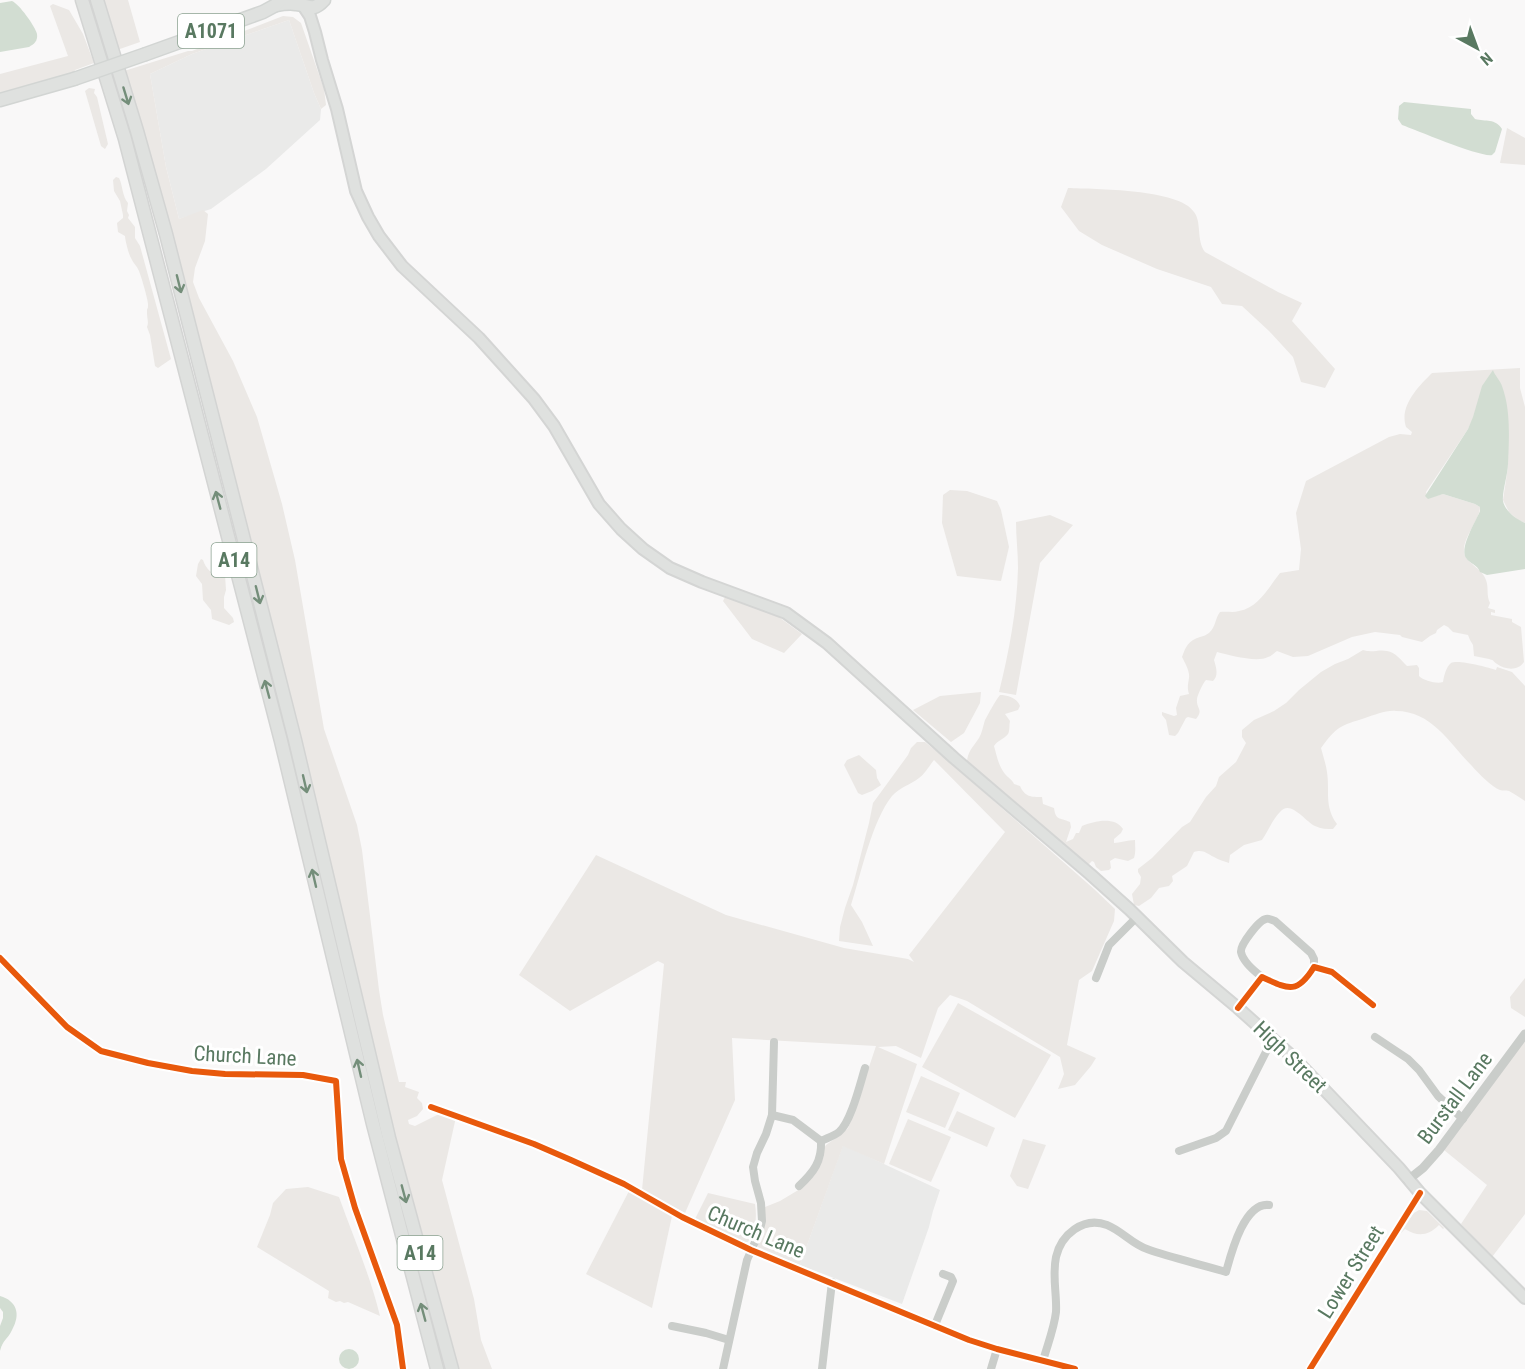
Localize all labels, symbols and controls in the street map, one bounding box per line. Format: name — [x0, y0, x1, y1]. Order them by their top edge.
road number: A1071 — [178, 14, 244, 48]
north arrow — [1447, 18, 1507, 78]
text: N — [1477, 49, 1496, 69]
one-way arrow — [121, 86, 132, 105]
one-way arrow — [173, 274, 185, 293]
one-way arrow — [212, 491, 224, 510]
road number: A14 — [212, 543, 256, 577]
one-way arrow — [253, 585, 264, 604]
one-way arrow — [261, 679, 273, 698]
one-way arrow — [300, 774, 312, 793]
one-way arrow — [307, 869, 319, 888]
street label: High Street — [1248, 1016, 1332, 1098]
street label: Church Lane — [193, 1041, 297, 1071]
street label: Burstall Lane — [1413, 1047, 1497, 1149]
one-way arrow — [353, 1058, 365, 1077]
one-way arrow — [399, 1184, 410, 1203]
street label: Church Lane — [704, 1201, 808, 1263]
street label: Lower Street — [1313, 1221, 1389, 1323]
road number: A14 — [398, 1236, 442, 1270]
one-way arrow — [416, 1303, 428, 1322]

